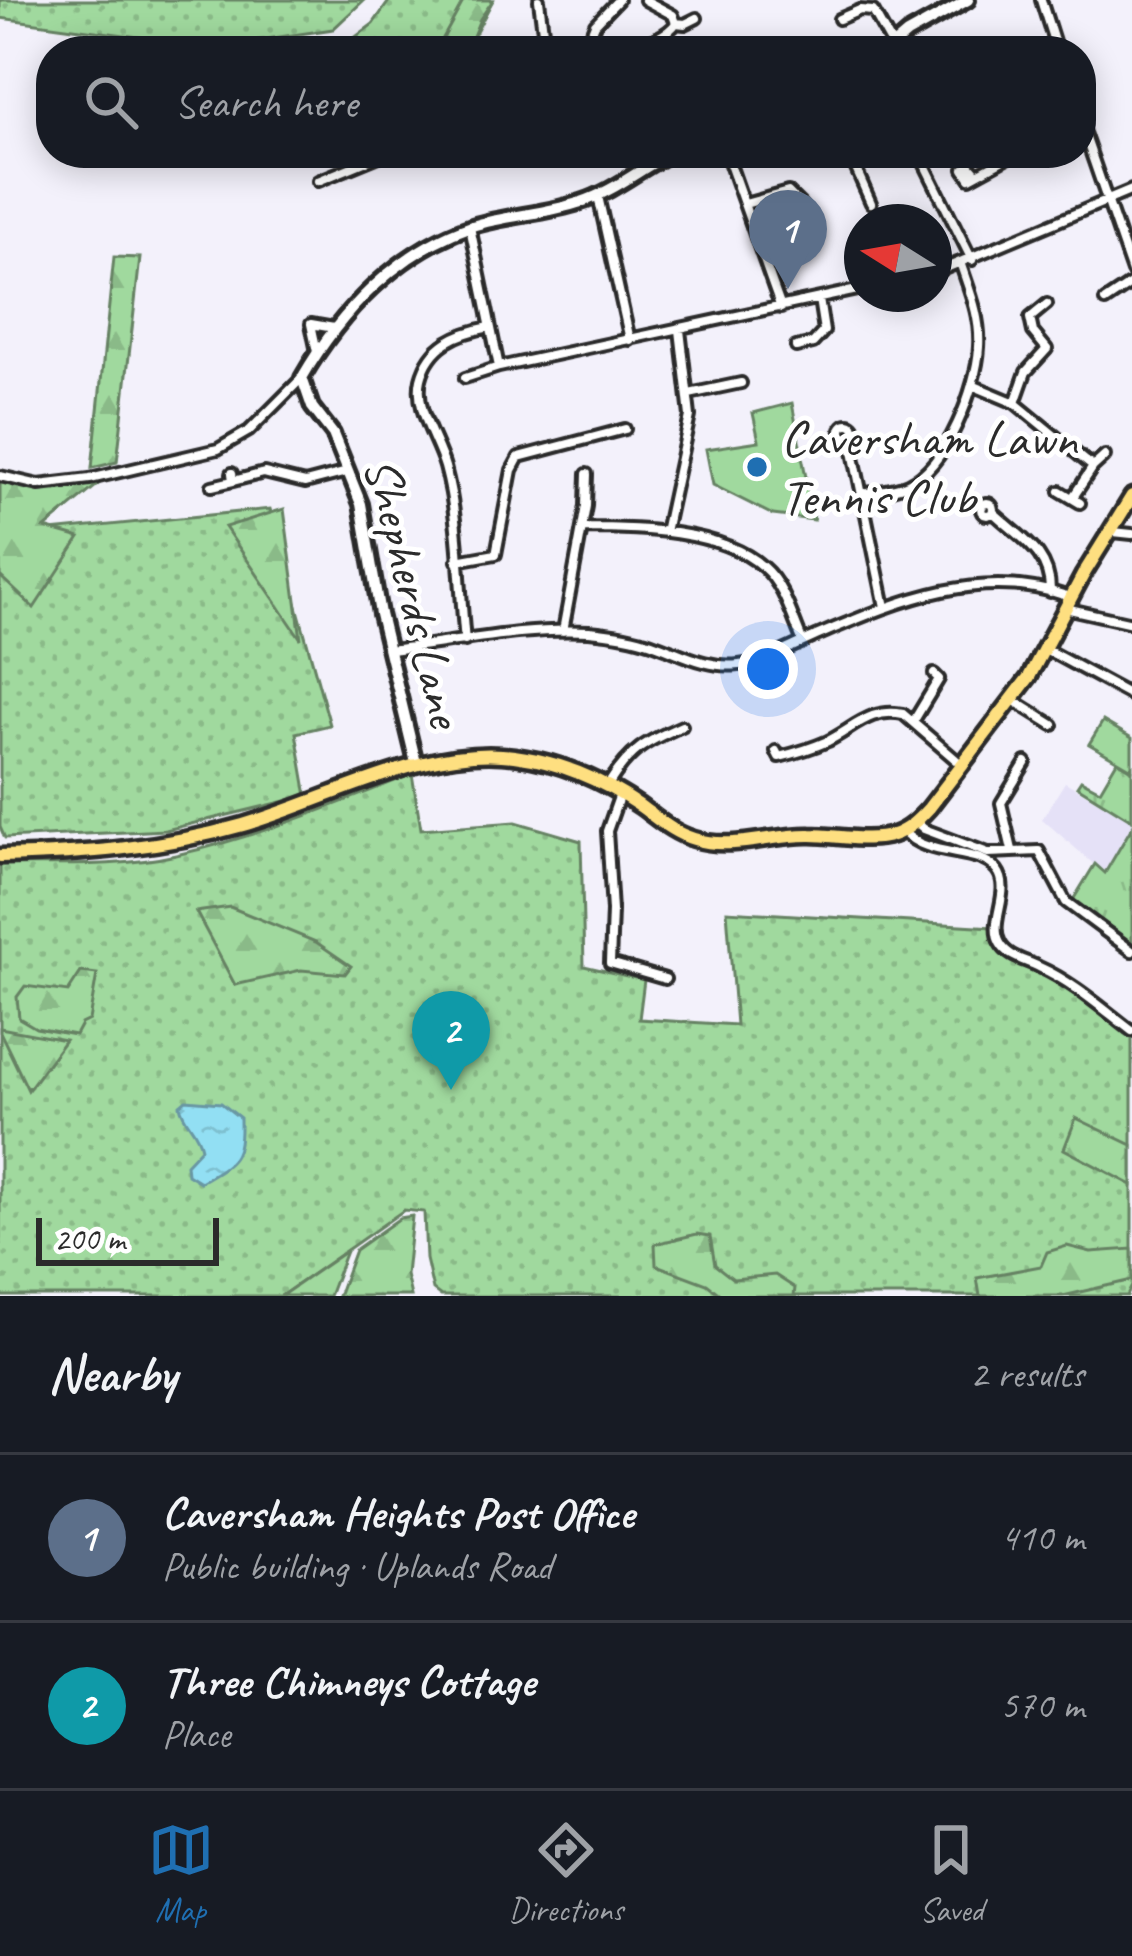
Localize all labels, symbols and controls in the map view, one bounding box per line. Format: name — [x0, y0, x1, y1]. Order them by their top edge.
search box — [36, 36, 1096, 168]
icon: search — [78, 69, 144, 135]
text: Search here — [174, 74, 357, 131]
pin: 1 — [749, 190, 827, 289]
north arrow — [844, 204, 952, 312]
place label: Caversham Lawn Tennis Club — [781, 406, 1079, 529]
street label: Shepherds Lane — [350, 451, 479, 737]
marker: Caversham Lawn Tennis Club — [744, 454, 770, 480]
your location — [738, 639, 798, 699]
pin: 2 — [412, 991, 490, 1090]
scale bar — [36, 1212, 219, 1265]
text: 200 m — [54, 1218, 125, 1260]
text: Nearby — [48, 1342, 176, 1406]
text: 2 results — [970, 1350, 1084, 1399]
text: Caversham Heights Post Office — [162, 1485, 634, 1542]
text: 1 — [78, 1513, 96, 1562]
text: 410 m — [1000, 1513, 1084, 1562]
text: Public building · Uplands Road — [162, 1542, 552, 1591]
text: Three Chimneys Cottage — [162, 1653, 535, 1710]
text: 2 — [78, 1681, 96, 1730]
text: 570 m — [1000, 1681, 1084, 1730]
text: Place — [162, 1710, 230, 1759]
tab: Map — [148, 1817, 214, 1931]
tab: Directions — [509, 1817, 623, 1931]
tab: Saved — [918, 1817, 984, 1931]

